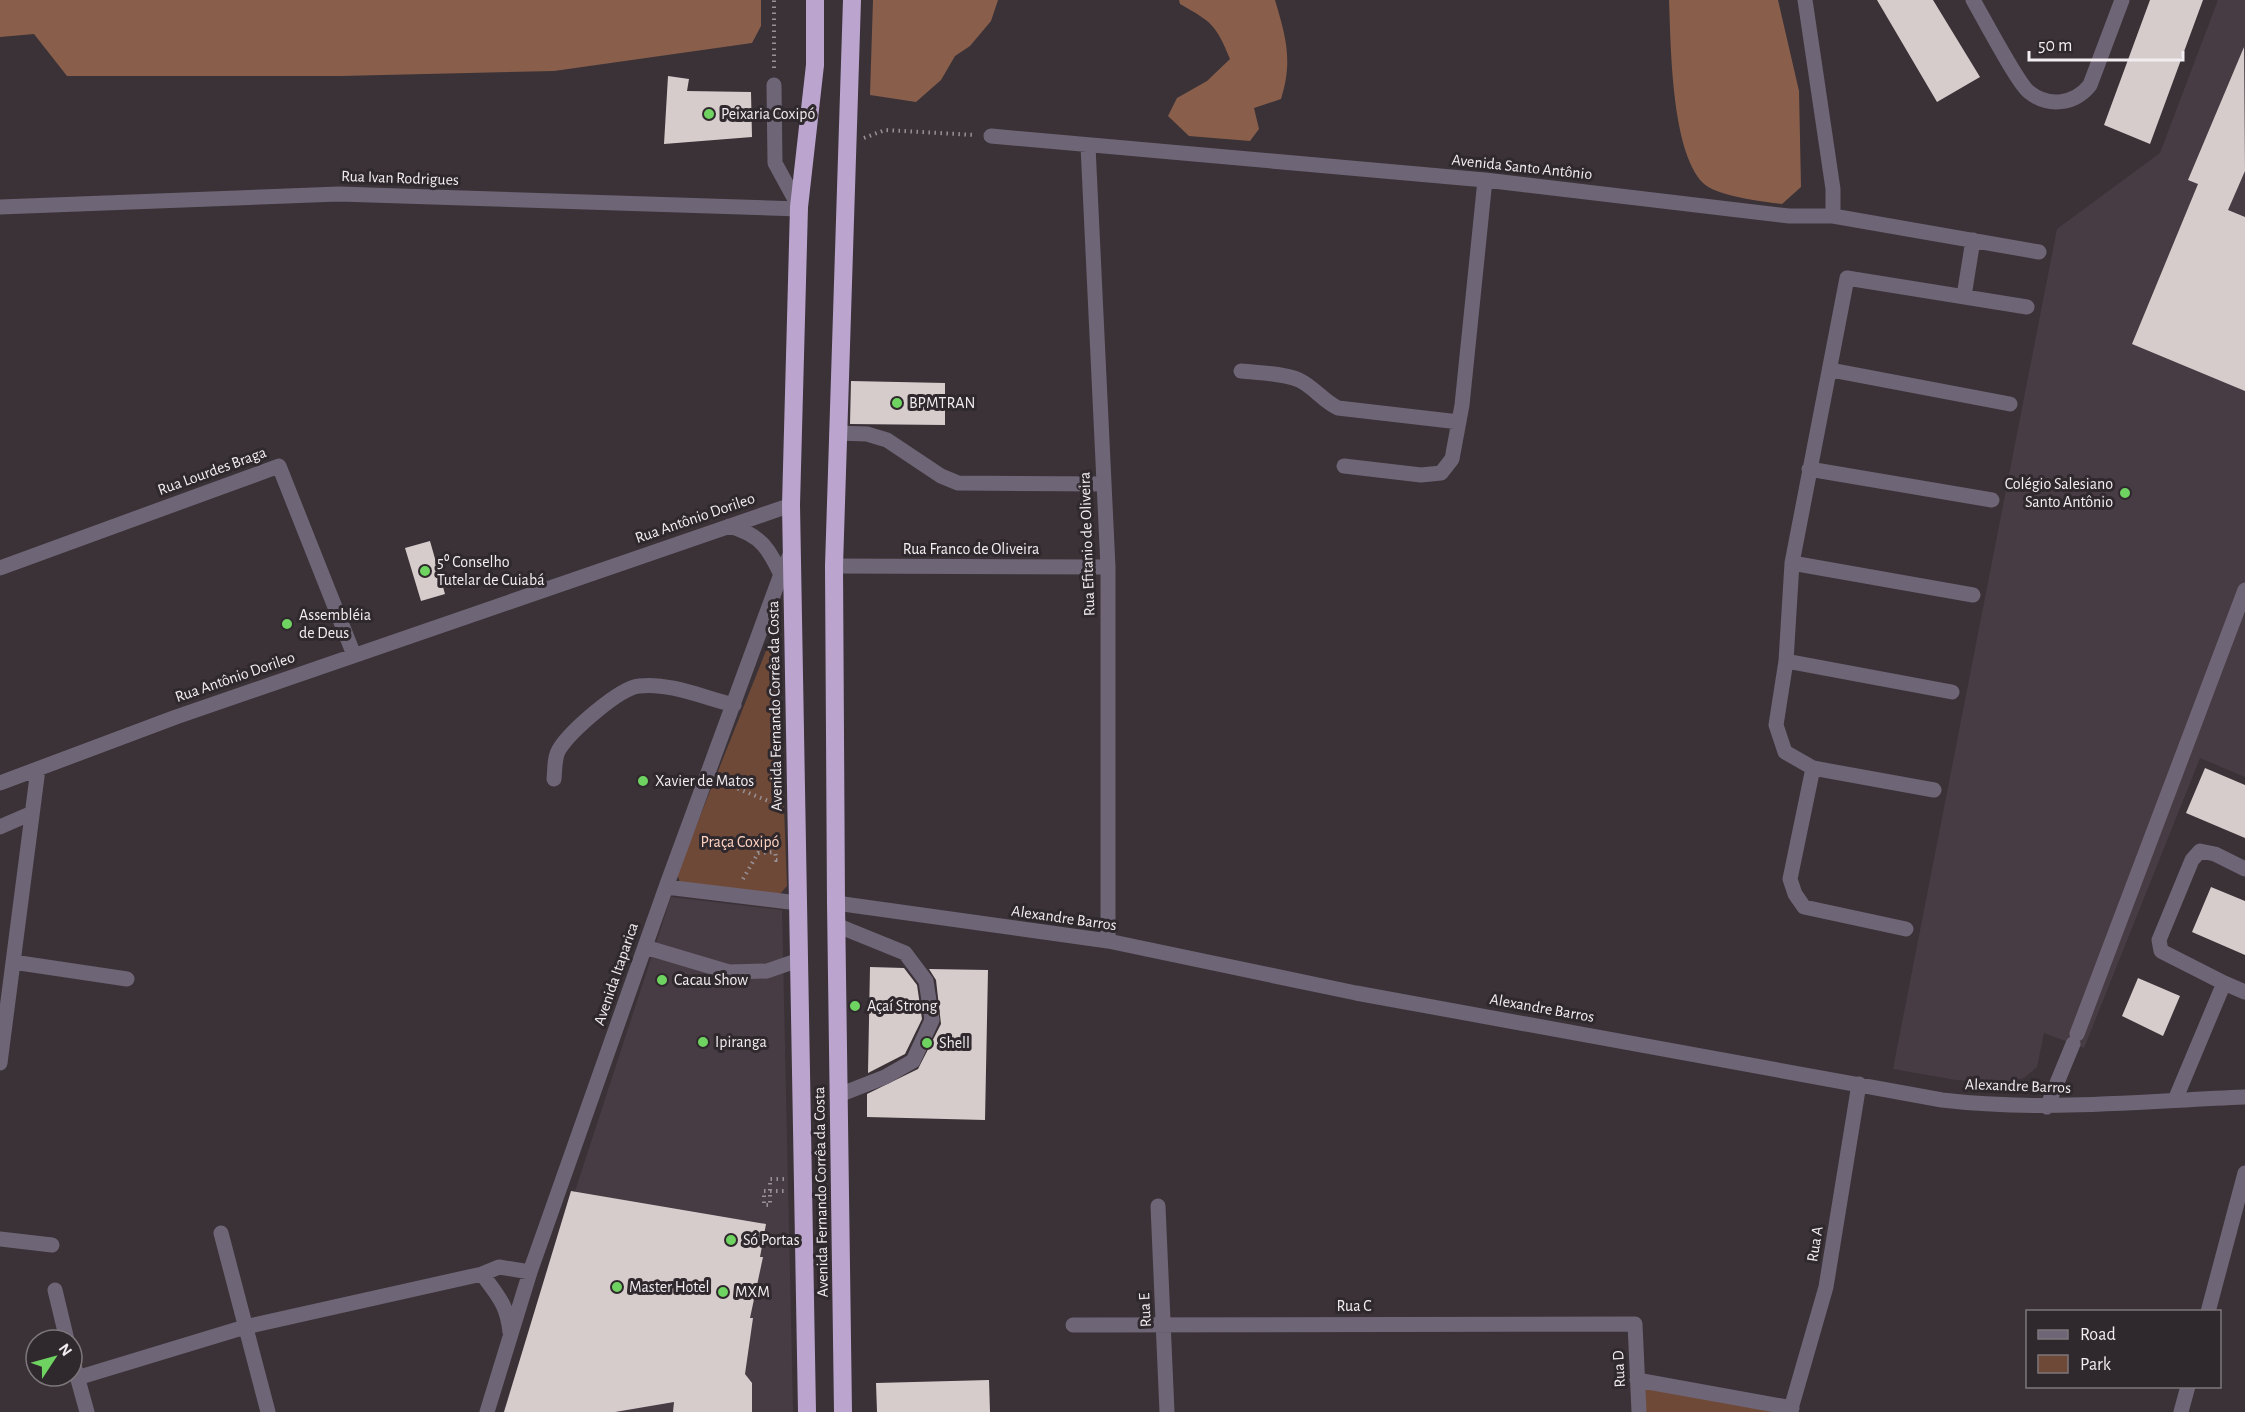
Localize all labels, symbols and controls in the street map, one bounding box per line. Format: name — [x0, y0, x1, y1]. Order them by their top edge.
scale bar — [2029, 24, 2184, 62]
text: 50 m — [2038, 37, 2072, 55]
place label: Peixaria Coxipó — [721, 106, 815, 122]
marker: Peixaria Coxipó — [702, 107, 716, 121]
street label: Avenida Santo Antônio — [1451, 152, 1593, 182]
street label: Rua Ivan Rodrigues — [341, 168, 459, 188]
place label: BPMTRAN — [909, 395, 975, 411]
marker: BPMTRAN — [890, 396, 904, 410]
street label: Rua Lourdes Braga — [156, 444, 268, 498]
street label: Rua Efitanio de Oliveira — [1076, 472, 1098, 616]
place label: Colégio Salesiano Santo Antônio — [2005, 476, 2113, 510]
marker: Colégio Salesiano Santo Antônio — [2118, 486, 2132, 500]
street label: Rua Antônio Dorileo — [633, 490, 757, 546]
street label: Rua Franco de Oliveira — [903, 541, 1039, 557]
place label: 5⁰ Conselho Tutelar de Cuiabá — [437, 554, 545, 588]
marker: 5⁰ Conselho Tutelar de Cuiabá — [418, 564, 432, 578]
street label: Avenida Fernando Corrêa da Costa — [765, 600, 785, 812]
place label: Assembléia de Deus — [299, 607, 371, 641]
marker: Assembléia de Deus — [280, 617, 294, 631]
street label: Rua Antônio Dorileo — [173, 649, 297, 705]
place label: Xavier de Matos — [655, 773, 754, 789]
marker: Xavier de Matos — [636, 774, 650, 788]
park label: Praça Coxipó — [701, 834, 780, 850]
street label: Alexandre Barros — [1010, 903, 1118, 933]
street label: Avenida Itaparica — [591, 920, 641, 1028]
place label: Cacau Show — [674, 972, 748, 988]
marker: Cacau Show — [655, 973, 669, 987]
street label: Alexandre Barros — [1488, 991, 1596, 1025]
place label: Açaí Strong — [867, 998, 938, 1014]
marker: Açaí Strong — [848, 999, 862, 1013]
place label: Ipiranga — [715, 1034, 767, 1050]
marker: Ipiranga — [696, 1035, 710, 1049]
place label: Shell — [939, 1035, 970, 1051]
marker: Shell — [920, 1036, 934, 1050]
street label: Alexandre Barros — [1965, 1076, 2071, 1096]
street label: Avenida Fernando Corrêa da Costa — [811, 1086, 831, 1298]
street label: Rua A — [1804, 1225, 1826, 1263]
place label: Só Portas — [743, 1232, 800, 1248]
marker: Só Portas — [724, 1233, 738, 1247]
place label: Master Hotel — [629, 1279, 710, 1295]
marker: Master Hotel — [610, 1280, 624, 1294]
place label: MXM — [735, 1284, 770, 1300]
marker: MXM — [716, 1285, 730, 1299]
street label: Rua E — [1136, 1292, 1154, 1328]
street label: Rua C — [1336, 1298, 1372, 1314]
legend — [2026, 1310, 2221, 1388]
text: Road — [2080, 1326, 2116, 1344]
north arrow — [24, 1328, 84, 1388]
text: N — [56, 1341, 75, 1359]
street label: Rua D — [1610, 1350, 1628, 1388]
text: Park — [2080, 1356, 2112, 1374]

